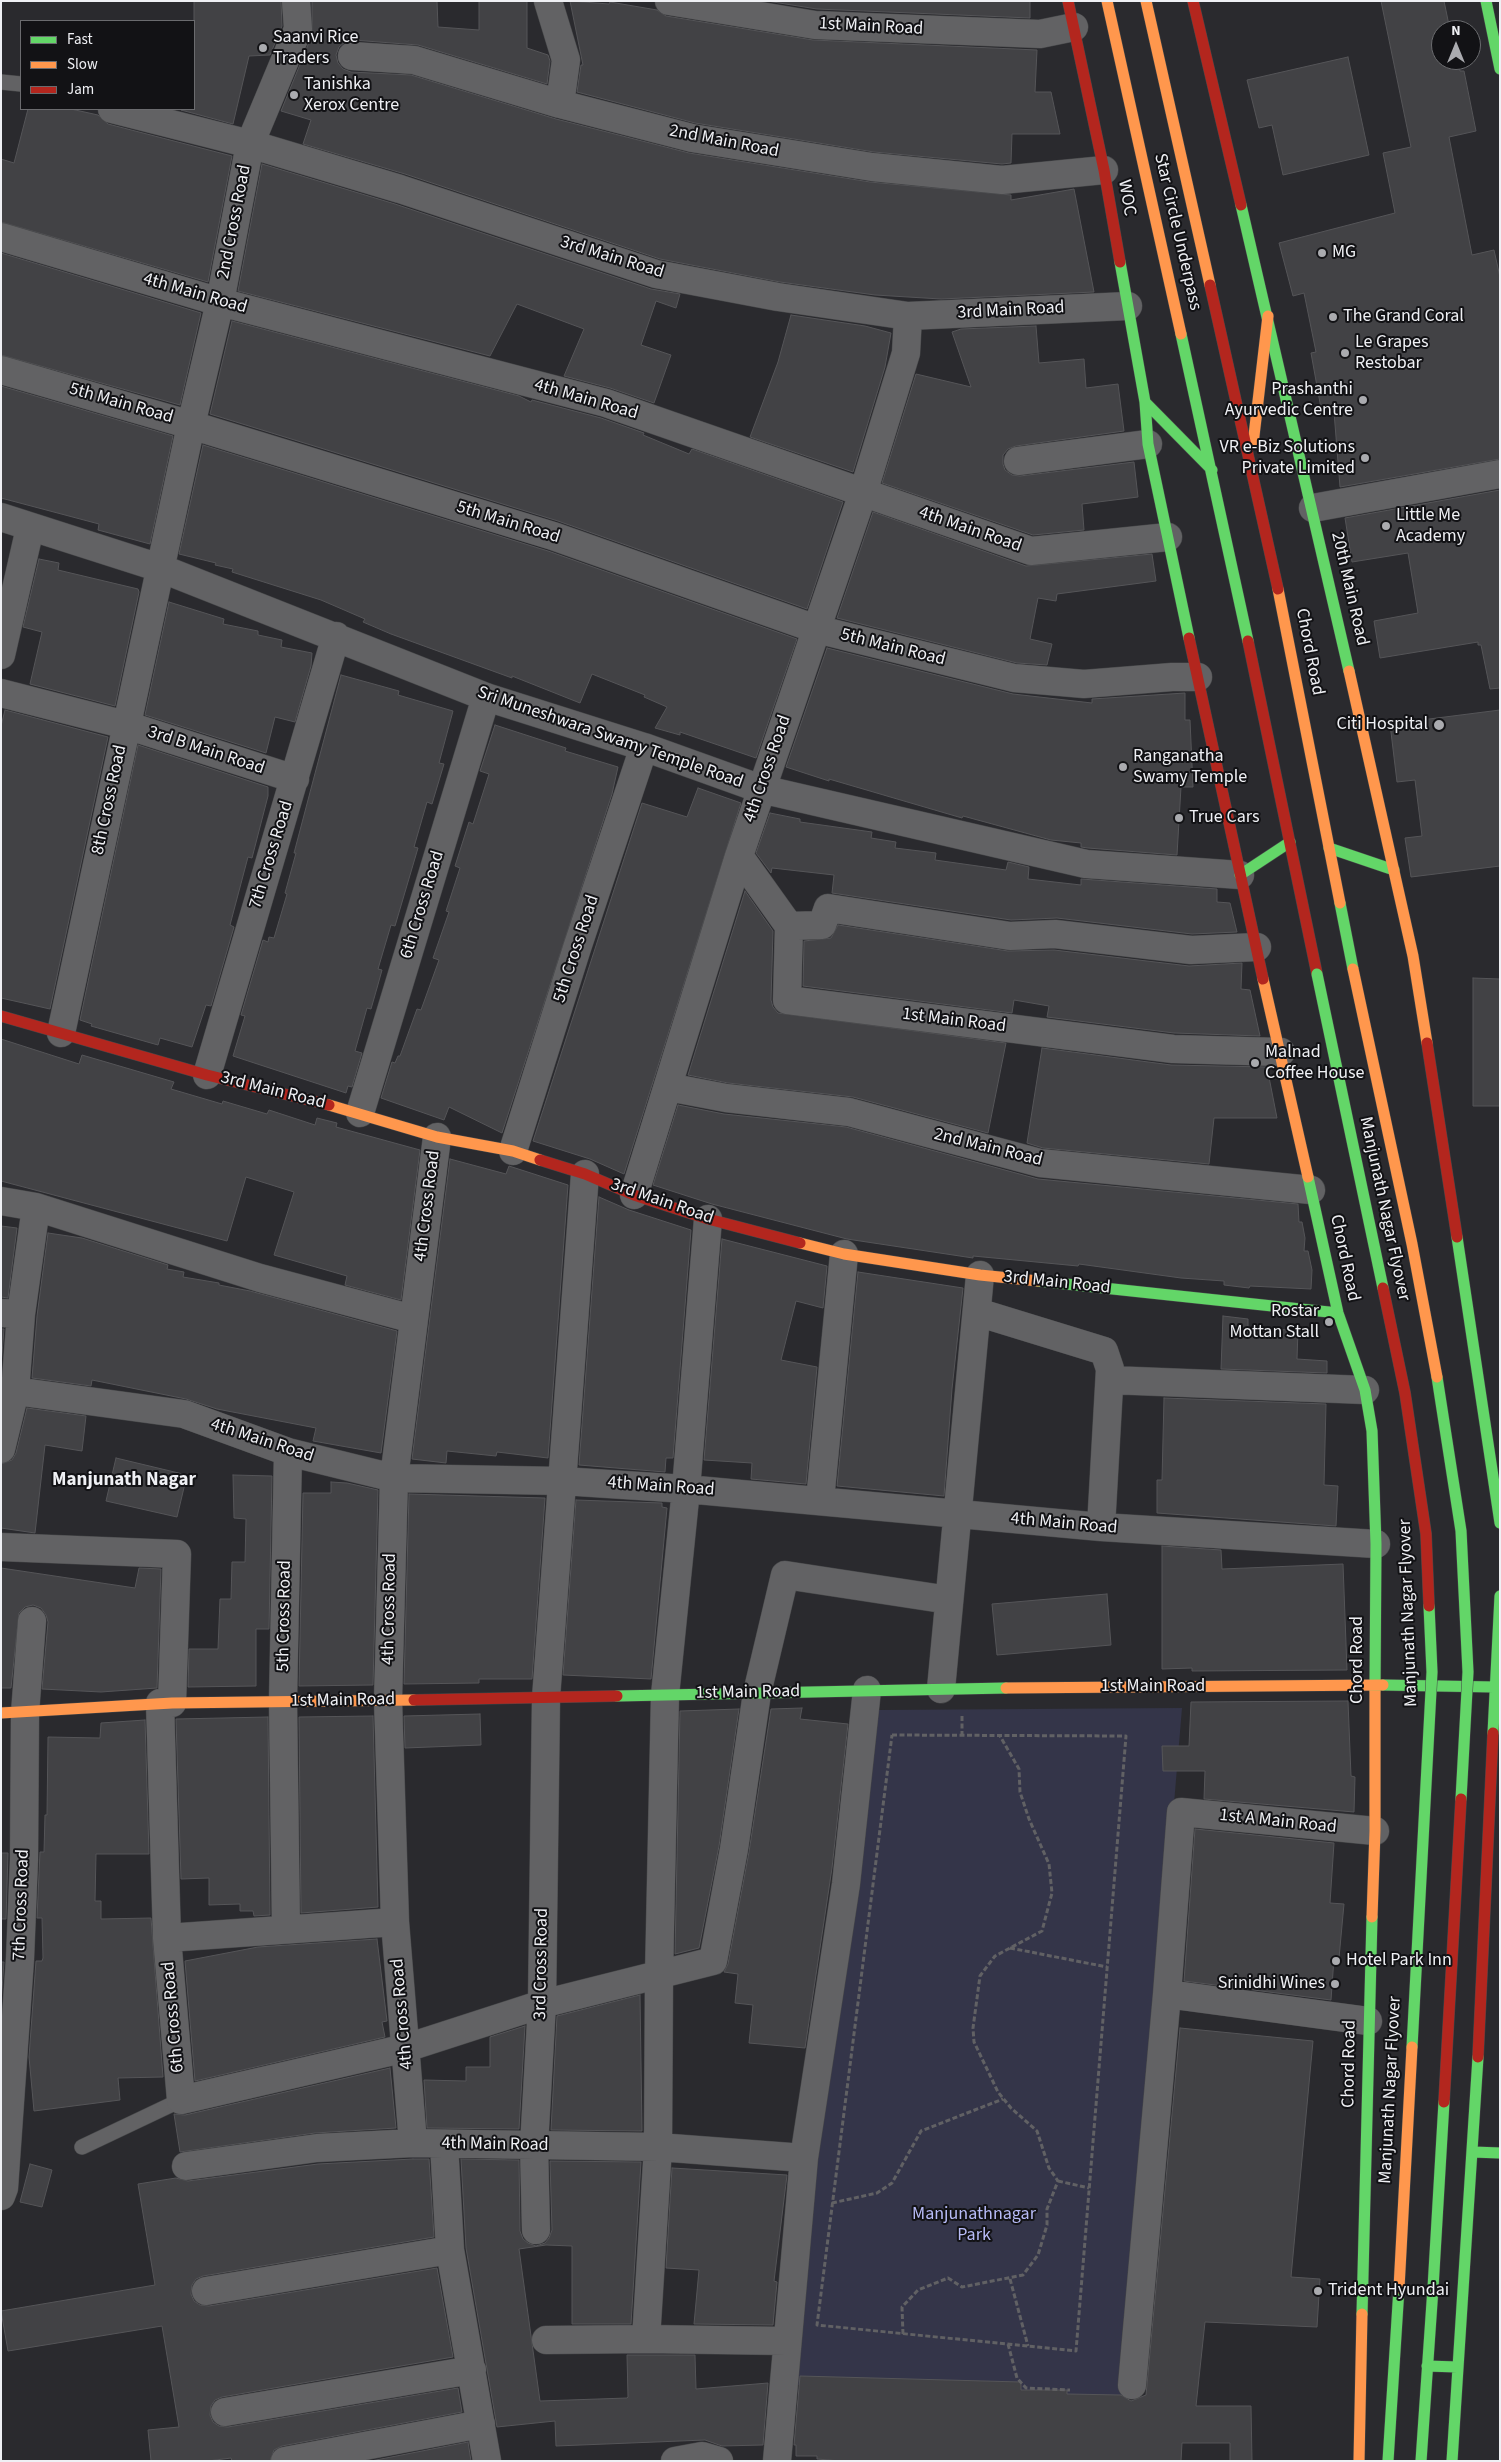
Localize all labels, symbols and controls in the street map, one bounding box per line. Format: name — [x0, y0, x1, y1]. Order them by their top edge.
street label: 1st Main Road — [818, 13, 924, 41]
legend — [20, 20, 195, 110]
north arrow — [1431, 20, 1481, 70]
text: N — [1451, 21, 1461, 41]
place label: Saanvi Rice Traders — [273, 27, 358, 70]
text: Fast — [67, 29, 93, 50]
marker: Saanvi Rice Traders — [257, 42, 269, 54]
text: Slow — [67, 54, 98, 75]
place label: Tanishka Xerox Centre — [304, 74, 399, 116]
text: Jam — [67, 79, 94, 100]
marker: Tanishka Xerox Centre — [288, 89, 300, 101]
street label: 2nd Main Road — [667, 121, 781, 163]
street label: Star Circle Underpass — [1148, 151, 1206, 313]
street label: 2nd Cross Road — [213, 163, 257, 281]
street label: WOC — [1112, 178, 1140, 218]
street label: 3rd Main Road — [558, 232, 666, 284]
place label: MG — [1332, 242, 1356, 264]
marker: MG — [1316, 247, 1328, 259]
street label: 4th Main Road — [141, 269, 249, 319]
street label: 3rd Main Road — [957, 297, 1065, 325]
place label: The Grand Coral — [1343, 306, 1464, 328]
marker: The Grand Coral — [1327, 311, 1339, 323]
place label: Le Grapes Restobar — [1355, 332, 1429, 374]
marker: Le Grapes Restobar — [1339, 347, 1351, 359]
street label: 4th Main Road — [532, 375, 640, 425]
street label: 5th Main Road — [67, 379, 175, 429]
place label: Prashanthi Ayurvedic Centre — [1225, 379, 1353, 422]
marker: Prashanthi Ayurvedic Centre — [1357, 394, 1369, 406]
place label: VR e-Biz Solutions Private Limited — [1220, 437, 1355, 479]
marker: VR e-Biz Solutions Private Limited — [1359, 452, 1371, 464]
street label: 5th Main Road — [454, 497, 562, 549]
street label: 4th Main Road — [916, 502, 1024, 558]
place label: Little Me Academy — [1396, 505, 1465, 548]
marker: Little Me Academy — [1380, 520, 1392, 532]
street label: 20th Main Road — [1325, 530, 1373, 648]
street label: Chord Road — [1290, 607, 1328, 697]
street label: 5th Main Road — [838, 625, 948, 671]
street label: Sri Muneshwara Swamy Temple Road — [474, 682, 746, 794]
street label: 4th Cross Road — [740, 713, 796, 825]
place label: Citi Hospital — [1336, 714, 1428, 736]
marker: Citi Hospital — [1432, 718, 1446, 732]
street label: 3rd B Main Road — [145, 722, 267, 780]
street label: 8th Cross Road — [88, 743, 132, 857]
place label: Ranganatha Swamy Temple — [1133, 746, 1247, 789]
marker: Ranganatha Swamy Temple — [1117, 761, 1129, 773]
street label: 7th Cross Road — [245, 798, 299, 912]
place label: True Cars — [1189, 807, 1259, 829]
marker: True Cars — [1173, 812, 1185, 824]
street label: 6th Cross Road — [396, 848, 450, 962]
street label: 5th Cross Road — [549, 892, 605, 1006]
street label: 1st Main Road — [901, 1004, 1007, 1038]
place label: Malnad Coffee House — [1265, 1042, 1364, 1084]
marker: Malnad Coffee House — [1249, 1057, 1261, 1069]
street label: 3rd Main Road — [218, 1068, 328, 1114]
street label: Manjunath Nagar Flyover — [1354, 1115, 1414, 1303]
street label: 2nd Main Road — [932, 1124, 1044, 1172]
street label: 4th Cross Road — [410, 1149, 446, 1263]
street label: 3rd Main Road — [608, 1174, 716, 1230]
street label: Chord Road — [1324, 1213, 1364, 1303]
street label: 3rd Main Road — [1003, 1267, 1111, 1299]
place label: Rostar Mottan Stall — [1229, 1301, 1319, 1344]
marker: Rostar Mottan Stall — [1323, 1316, 1335, 1328]
street label: 4th Main Road — [208, 1414, 316, 1468]
district label: Manjunath Nagar — [52, 1470, 196, 1492]
street label: 4th Main Road — [607, 1472, 715, 1502]
street label: 4th Main Road — [1010, 1509, 1118, 1539]
street label: Manjunath Nagar Flyover — [1395, 1519, 1423, 1707]
street label: 4th Cross Road — [378, 1553, 402, 1665]
street label: 5th Cross Road — [273, 1560, 297, 1672]
street label: Chord Road — [1347, 1616, 1369, 1704]
street label: 1st Main Road — [1101, 1676, 1205, 1698]
street label: 1st Main Road — [696, 1681, 800, 1705]
street label: 1st Main Road — [291, 1689, 395, 1713]
street label: 1st A Main Road — [1218, 1805, 1338, 1839]
street label: 7th Cross Road — [9, 1849, 35, 1961]
street label: 3rd Cross Road — [530, 1908, 554, 2020]
place label: Hotel Park Inn — [1346, 1950, 1452, 1972]
marker: Hotel Park Inn — [1330, 1955, 1342, 1967]
street label: 4th Cross Road — [387, 1957, 419, 2071]
street label: 6th Cross Road — [158, 1960, 190, 2074]
place label: Srinidhi Wines — [1218, 1973, 1325, 1995]
marker: Srinidhi Wines — [1329, 1978, 1341, 1990]
street label: Manjunath Nagar Flyover — [1375, 1996, 1407, 2184]
street label: Chord Road — [1338, 2020, 1362, 2108]
street label: 4th Main Road — [441, 2133, 549, 2157]
park label: Manjunathnagar Park — [912, 2204, 1036, 2246]
place label: Trident Hyundai — [1328, 2280, 1449, 2302]
marker: Trident Hyundai — [1312, 2285, 1324, 2297]

